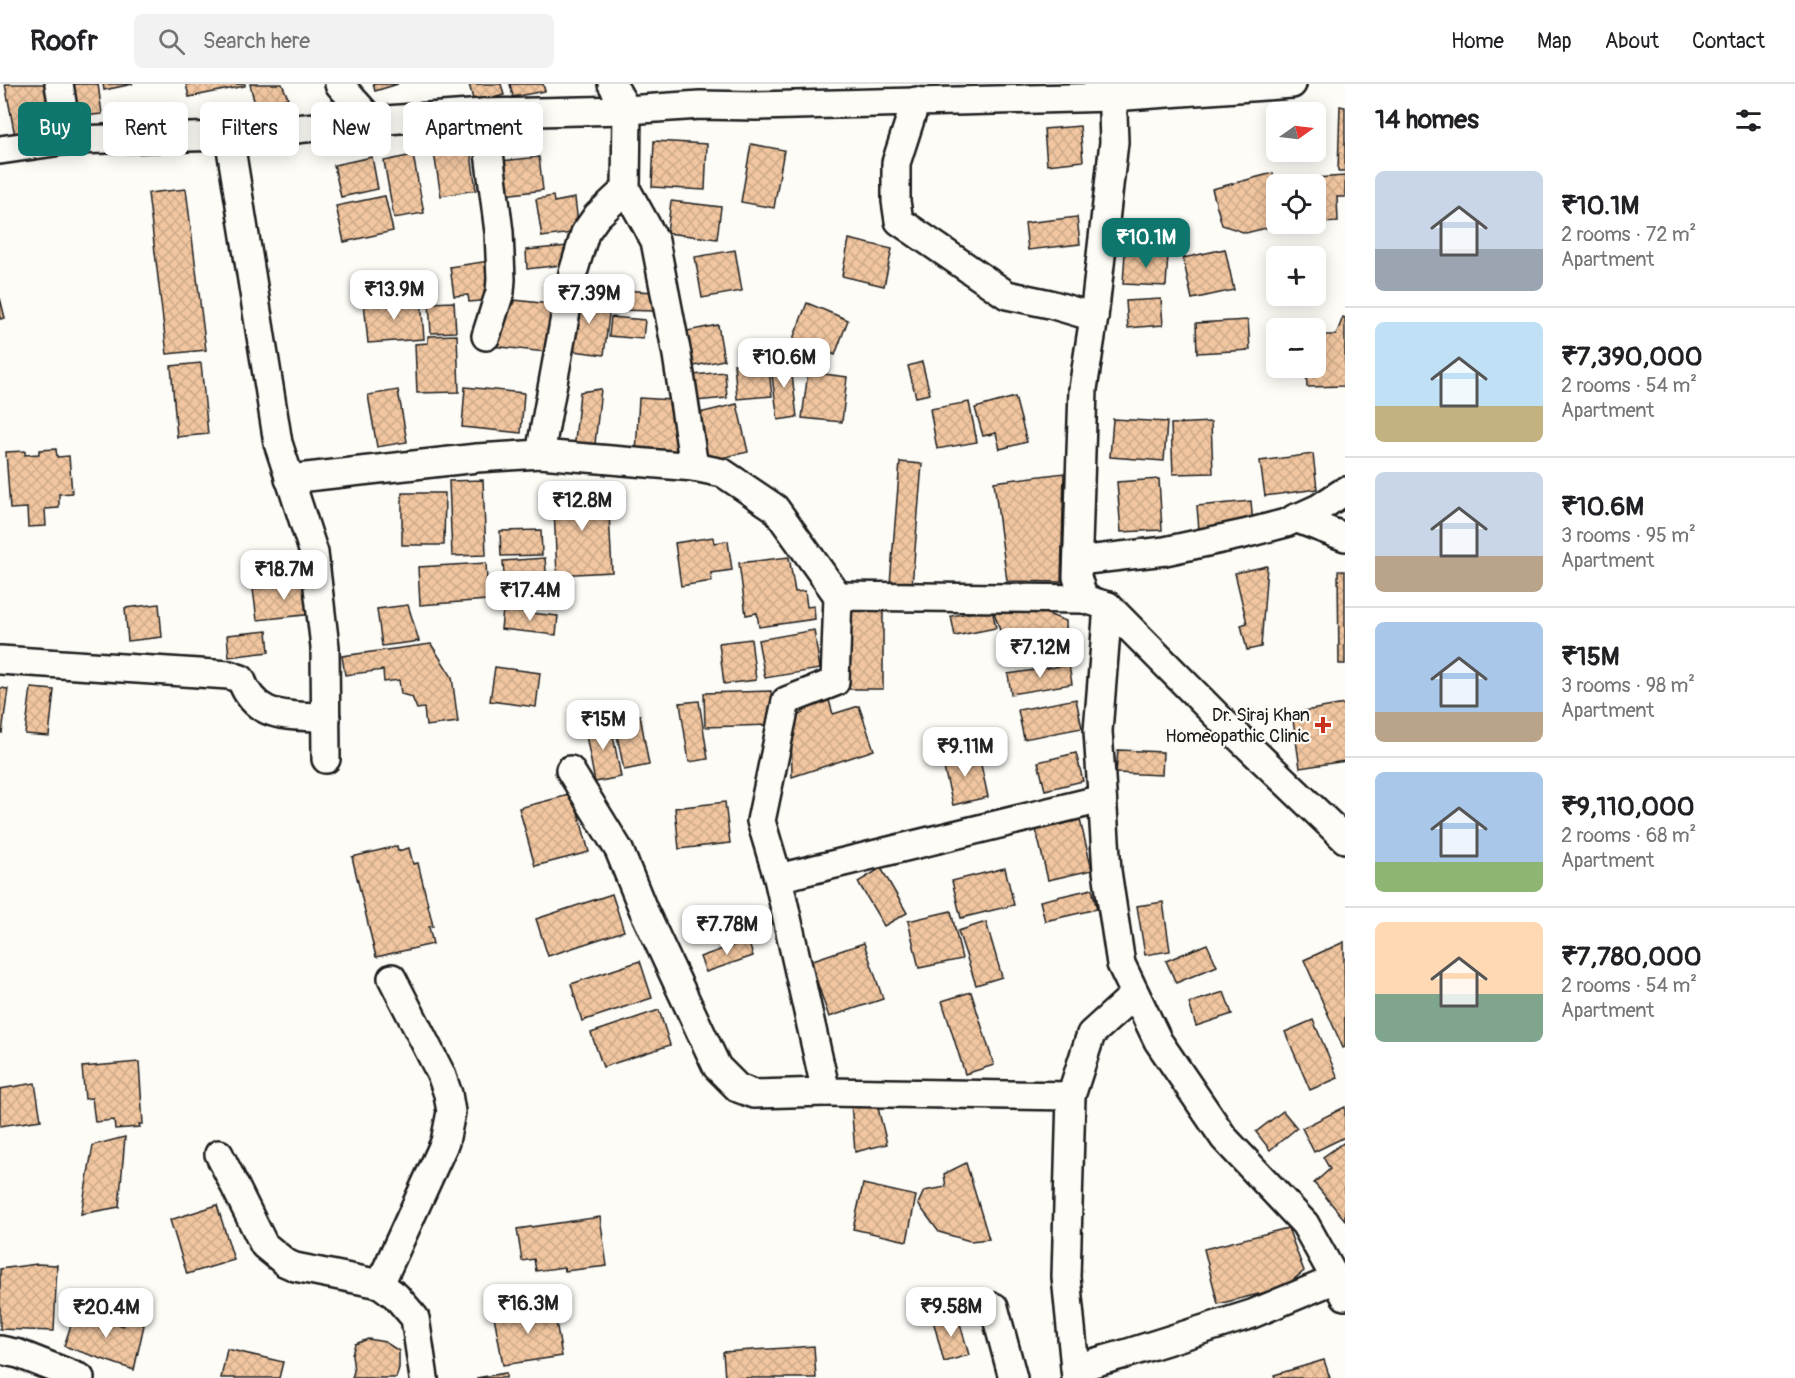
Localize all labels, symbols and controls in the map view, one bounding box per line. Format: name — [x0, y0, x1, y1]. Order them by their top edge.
search box — [134, 14, 554, 68]
text: Roofr — [30, 24, 98, 59]
icon: search — [155, 25, 188, 58]
text: Search here — [203, 27, 310, 55]
text: Home — [1451, 28, 1504, 55]
text: Map — [1537, 28, 1572, 55]
text: About — [1605, 28, 1659, 55]
text: Contact — [1692, 28, 1765, 55]
chip: Buy — [18, 102, 91, 156]
chip: Rent — [103, 102, 188, 156]
chip: Filters — [200, 102, 299, 156]
chip: New — [311, 102, 391, 156]
chip: Apartment — [403, 102, 543, 156]
north arrow — [1266, 102, 1326, 162]
map controls — [1266, 102, 1326, 378]
text: 14 homes — [1375, 104, 1479, 136]
icon: filters — [1732, 104, 1765, 137]
button: locate — [1266, 174, 1326, 234]
text: ₹10.1M — [1561, 190, 1639, 222]
icon: home — [1423, 195, 1495, 267]
pin: ₹10.1M — [1097, 218, 1195, 269]
text: 2 rooms · 72 m² — [1561, 222, 1696, 247]
text: ₹10.1M — [1116, 225, 1176, 250]
button: + — [1266, 246, 1326, 306]
text: Apartment — [1561, 247, 1654, 272]
pin: ₹13.9M — [345, 270, 443, 321]
pin: ₹7.39M — [540, 274, 638, 325]
text: ₹13.9M — [364, 277, 424, 302]
text: ₹7.39M — [558, 281, 620, 306]
button: − — [1266, 318, 1326, 378]
pin: ₹10.6M — [735, 338, 833, 389]
text: ₹7,390,000 — [1561, 341, 1703, 373]
text: ₹10.6M — [752, 345, 816, 370]
icon: home — [1423, 346, 1495, 418]
text: 2 rooms · 54 m² — [1561, 373, 1697, 398]
text: Apartment — [1561, 398, 1654, 423]
pin: ₹12.8M — [533, 481, 631, 532]
text: ₹12.8M — [552, 488, 612, 513]
text: ₹10.6M — [1561, 491, 1644, 523]
icon: home — [1423, 496, 1495, 568]
text: 3 rooms · 95 m² — [1561, 523, 1696, 548]
text: Apartment — [1561, 548, 1654, 573]
pin: ₹18.7M — [235, 550, 333, 601]
text: ₹18.7M — [254, 557, 314, 582]
pin: ₹17.4M — [481, 571, 579, 622]
text: ₹17.4M — [500, 578, 560, 603]
pin: ₹7.12M — [991, 628, 1089, 679]
text: ₹7.12M — [1010, 635, 1070, 660]
text: ₹15M — [1561, 641, 1620, 673]
icon: home — [1423, 646, 1495, 718]
text: 3 rooms · 98 m² — [1561, 673, 1695, 698]
text: Apartment — [1561, 698, 1654, 723]
pin: ₹15M — [567, 700, 639, 751]
place label: Dr. Siraj Khan Homeopathic Clinic — [1165, 704, 1310, 748]
text: ₹15M — [580, 707, 626, 732]
marker: Dr. Siraj Khan Homeopathic Clinic — [1314, 716, 1332, 734]
pin: ₹9.11M — [916, 727, 1014, 778]
text: ₹9.11M — [937, 734, 993, 759]
text: ₹9,110,000 — [1561, 791, 1695, 823]
icon: home — [1423, 796, 1495, 868]
text: 2 rooms · 68 m² — [1561, 823, 1696, 848]
text: Apartment — [1561, 848, 1654, 873]
pin: ₹7.78M — [678, 905, 776, 956]
text: ₹7.78M — [696, 912, 758, 937]
text: ₹7,780,000 — [1561, 941, 1701, 973]
icon: home — [1423, 946, 1495, 1018]
text: 2 rooms · 54 m² — [1561, 973, 1697, 998]
text: Apartment — [1561, 998, 1654, 1023]
pin: ₹16.3M — [479, 1284, 577, 1335]
pin: ₹9.58M — [902, 1287, 1000, 1338]
pin: ₹20.4M — [57, 1288, 155, 1339]
text: ₹16.3M — [497, 1291, 559, 1316]
text: ₹9.58M — [920, 1294, 982, 1319]
text: ₹20.4M — [72, 1295, 140, 1320]

